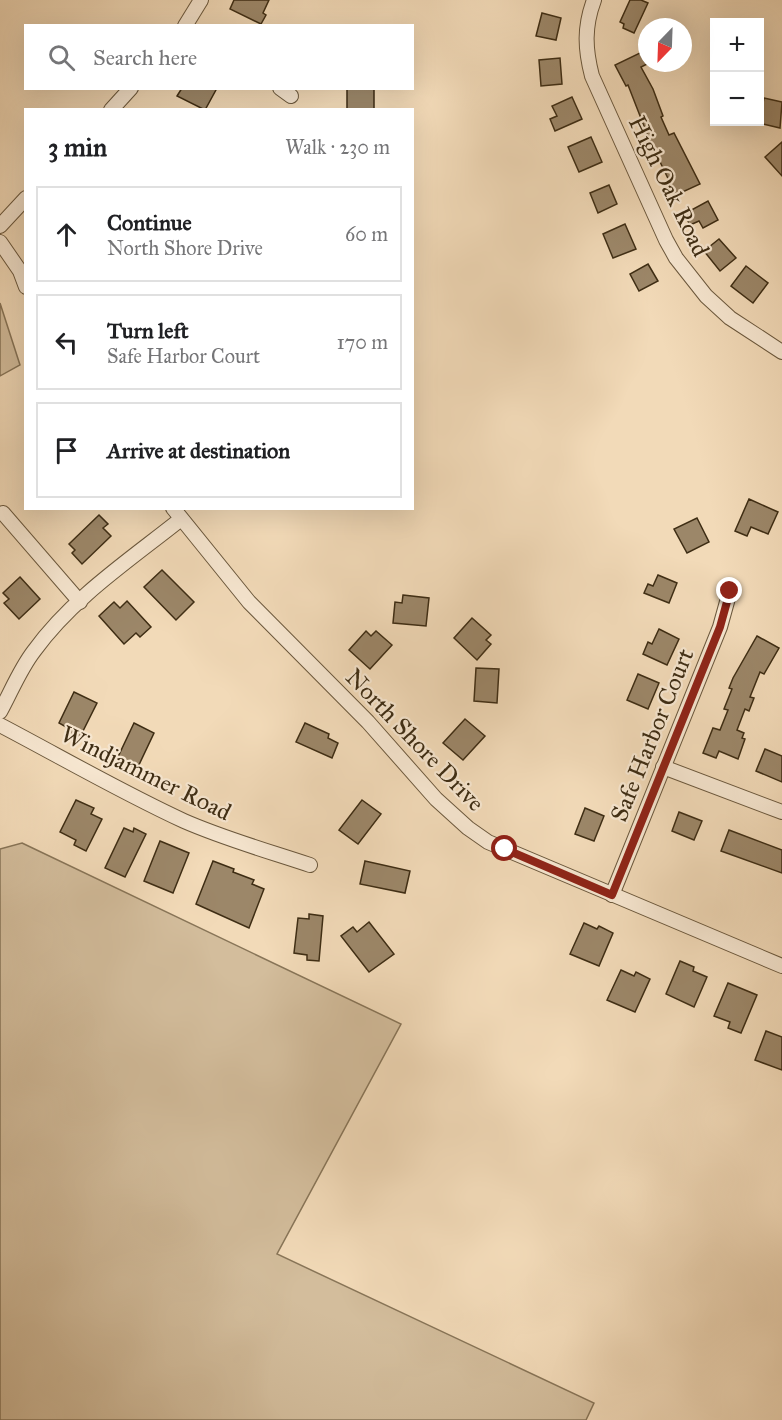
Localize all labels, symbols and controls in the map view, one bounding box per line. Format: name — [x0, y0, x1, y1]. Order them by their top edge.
north arrow — [638, 18, 692, 72]
map controls — [710, 18, 764, 126]
button: + — [710, 18, 764, 72]
search box — [24, 24, 414, 90]
icon: search — [45, 41, 78, 74]
text: Search here — [93, 44, 197, 71]
button: − — [710, 72, 764, 126]
street label: High Oak Road — [622, 111, 716, 261]
text: 3 min — [48, 131, 107, 163]
text: Walk · 230 m — [285, 135, 390, 159]
text: Continue — [107, 209, 192, 236]
icon: ahead — [50, 218, 83, 251]
text: 60 m — [345, 222, 388, 246]
text: North Shore Drive — [107, 236, 263, 260]
text: Turn left — [107, 317, 189, 344]
icon: left — [50, 326, 83, 359]
text: 170 m — [337, 330, 388, 354]
text: Safe Harbor Court — [107, 344, 260, 368]
icon: arrive — [50, 434, 83, 467]
text: Arrive at destination — [107, 437, 290, 464]
route end — [716, 577, 742, 603]
street label: Safe Harbor Court — [604, 644, 701, 826]
street label: North Shore Drive — [339, 662, 491, 818]
street label: Windjammer Road — [56, 719, 236, 827]
route start — [491, 835, 517, 861]

